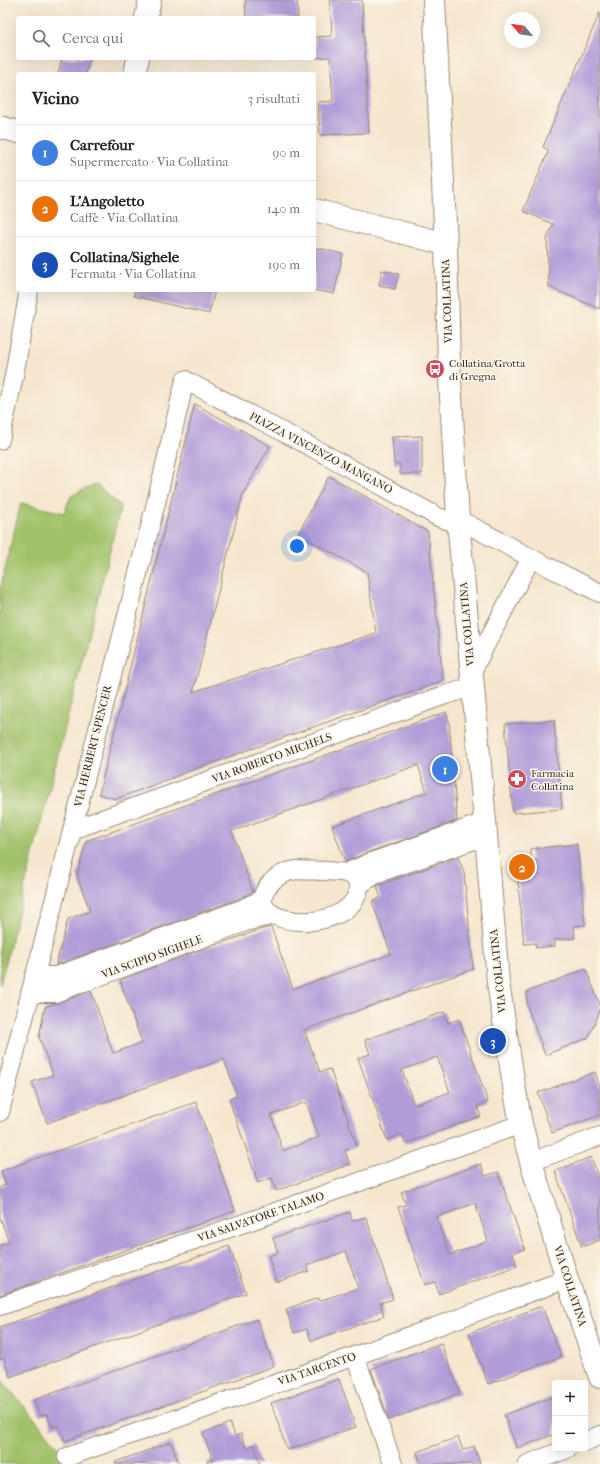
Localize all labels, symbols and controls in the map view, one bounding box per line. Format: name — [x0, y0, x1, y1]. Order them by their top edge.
north arrow — [504, 12, 540, 48]
search box — [16, 16, 316, 60]
icon: search — [30, 27, 52, 49]
text: Cerca qui — [62, 29, 123, 47]
text: Vicino — [32, 88, 79, 108]
text: 3 risultati — [248, 91, 300, 106]
text: Carrefour — [70, 136, 134, 154]
text: 1 — [43, 145, 47, 160]
text: 90 m — [272, 145, 300, 160]
text: Supermercato · Via Collatina — [70, 154, 228, 169]
text: L'Angoletto — [70, 192, 144, 210]
text: 2 — [42, 201, 48, 216]
text: 140 m — [267, 201, 300, 216]
text: Caffè · Via Collatina — [70, 210, 179, 225]
text: Collatina/Sighele — [70, 248, 179, 266]
text: 3 — [42, 257, 48, 272]
text: 190 m — [268, 257, 300, 272]
street label: VIA COLLATINA — [439, 258, 455, 344]
text: Fermata · Via Collatina — [70, 266, 196, 281]
place label: Collatina/Grotta di Gregna — [449, 357, 526, 383]
bus stop icon: Collatina/Grotta di Gregna — [424, 358, 446, 380]
street label: PIAZZA VINCENZO MANGANO — [247, 410, 395, 497]
your location — [287, 536, 307, 556]
street label: VIA COLLATINA — [457, 581, 477, 668]
street label: VIA HERBERT SPENCER — [71, 683, 115, 809]
street label: VIA ROBERTO MICHELS — [209, 730, 334, 786]
pin: 1 — [432, 754, 458, 784]
place label: Farmacia Collatina — [531, 767, 575, 793]
pharmacy icon: Farmacia Collatina — [506, 768, 528, 790]
pin: 2 — [509, 852, 535, 882]
street label: VIA COLLATINA — [487, 928, 509, 1015]
street label: VIA SCIPIO SIGHELE — [99, 933, 205, 982]
pin: 3 — [480, 1026, 506, 1056]
street label: VIA SALVATORE TALAMO — [195, 1189, 326, 1245]
street label: VIA COLLATINA — [550, 1243, 589, 1329]
street label: VIA TARCENTO — [275, 1349, 358, 1389]
map controls — [552, 1380, 588, 1452]
button: + — [552, 1380, 588, 1416]
button: − — [552, 1416, 588, 1452]

